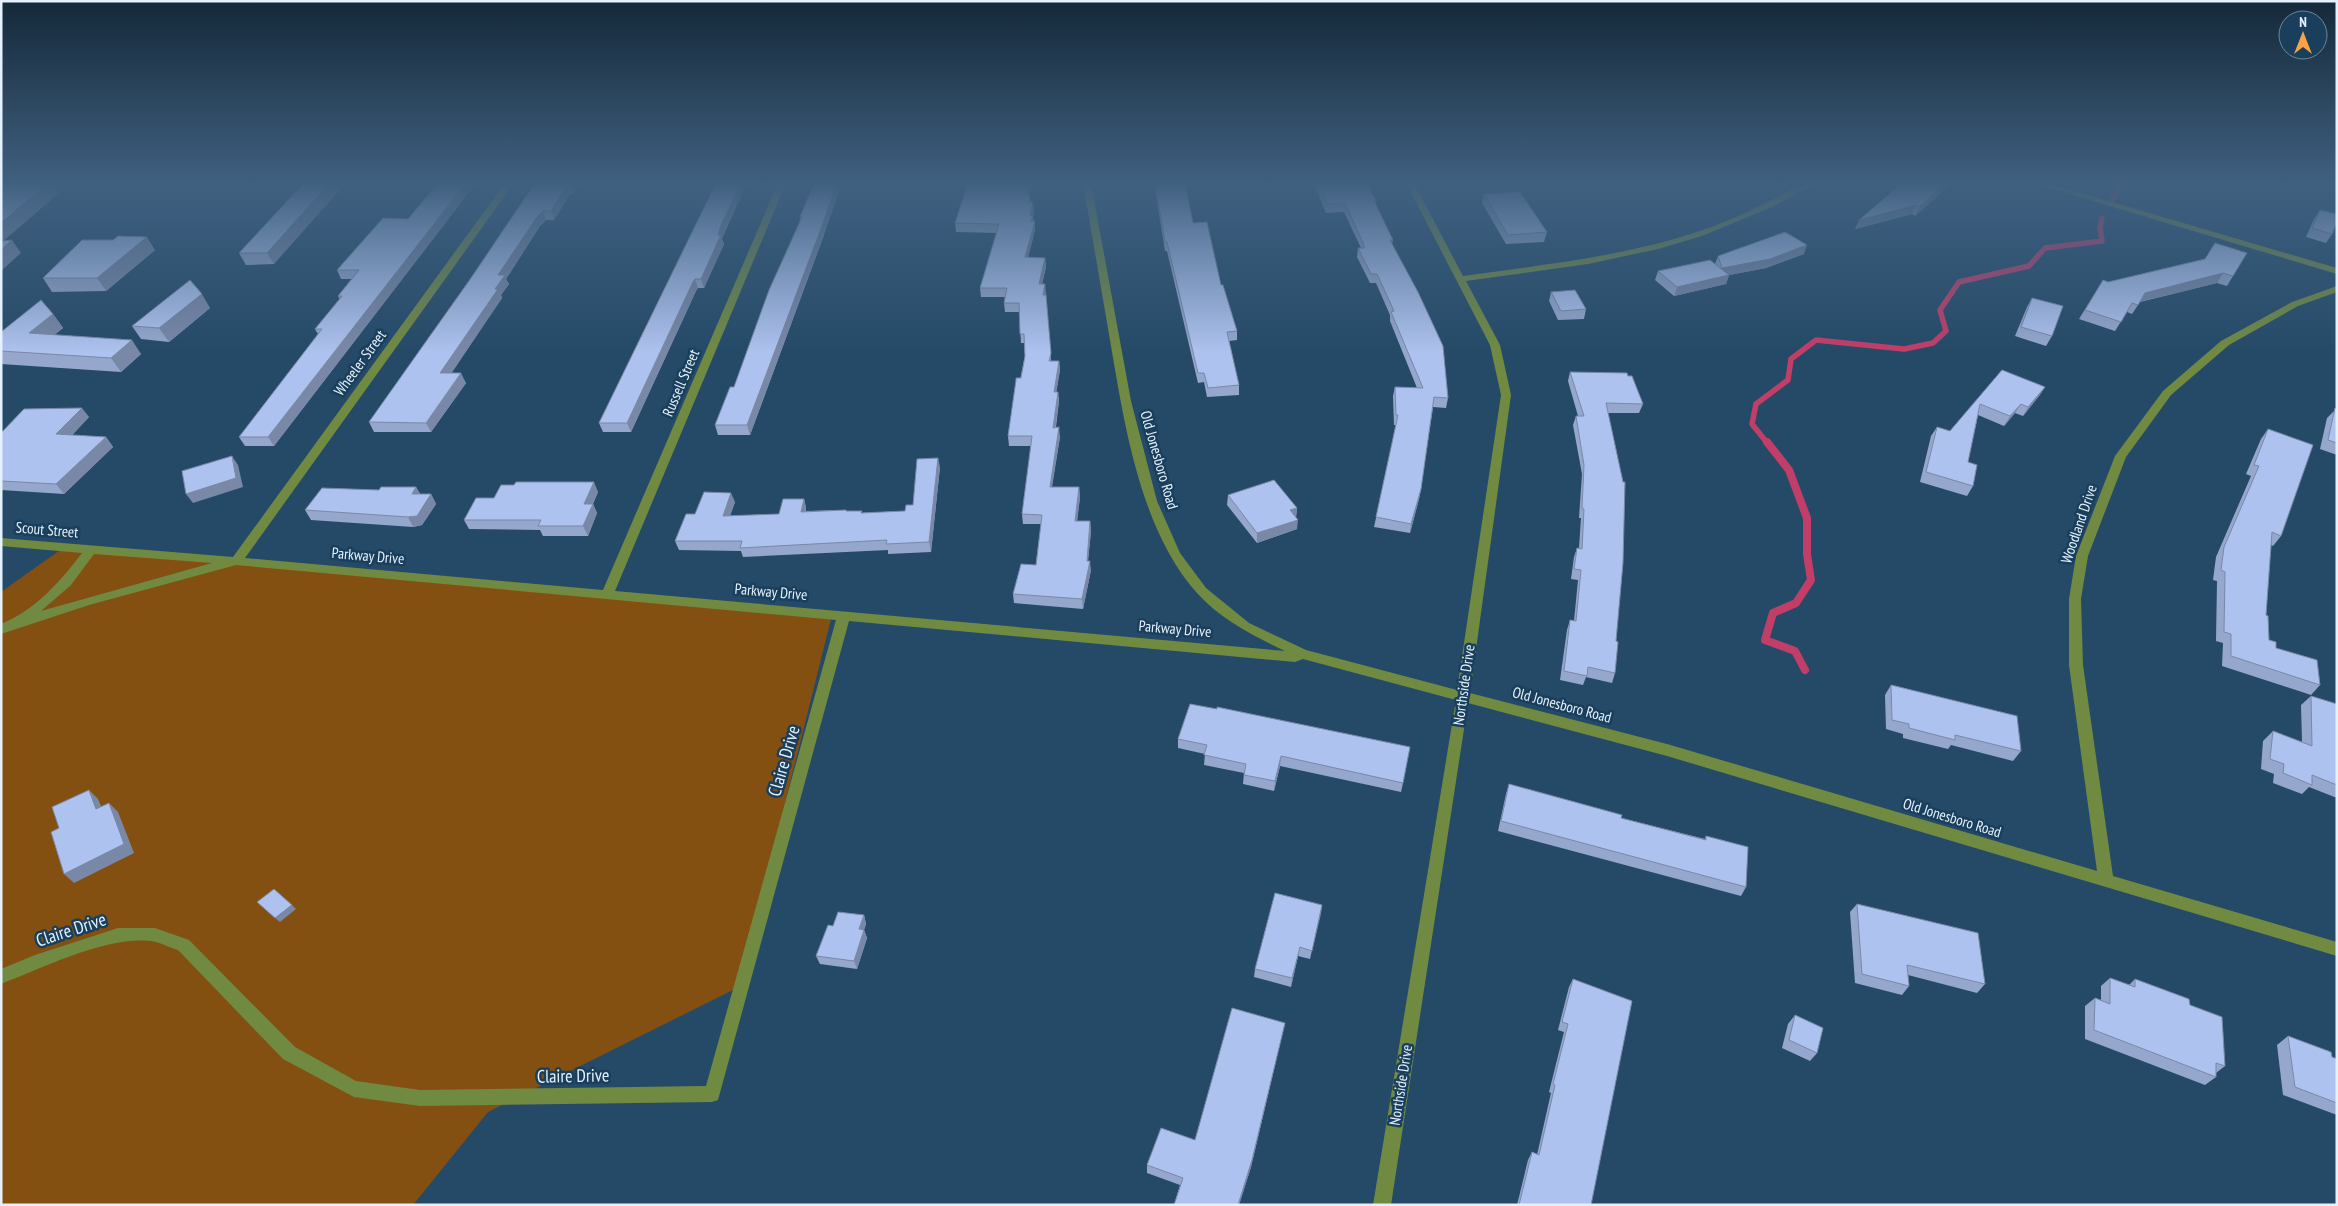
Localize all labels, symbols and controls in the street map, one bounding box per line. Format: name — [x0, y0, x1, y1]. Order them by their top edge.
north arrow — [2278, 10, 2328, 60]
text: N — [2299, 13, 2307, 31]
street label: Wheeler Street — [329, 326, 390, 399]
street label: Russell Street — [658, 346, 703, 419]
street label: Old Jonesboro Road — [1136, 408, 1183, 511]
street label: Woodland Drive — [2056, 482, 2101, 566]
street label: Scout Street — [15, 517, 79, 542]
street label: Parkway Drive — [331, 543, 405, 568]
street label: Parkway Drive — [734, 579, 808, 604]
street label: Parkway Drive — [1138, 616, 1212, 641]
street label: Northside Drive — [1448, 643, 1479, 726]
street label: Old Jonesboro Road — [1511, 682, 1614, 727]
street label: Claire Drive — [762, 723, 805, 799]
street label: Old Jonesboro Road — [1901, 794, 2004, 841]
street label: Claire Drive — [33, 907, 109, 952]
street label: Northside Drive — [1385, 1043, 1416, 1127]
street label: Claire Drive — [537, 1063, 609, 1088]

